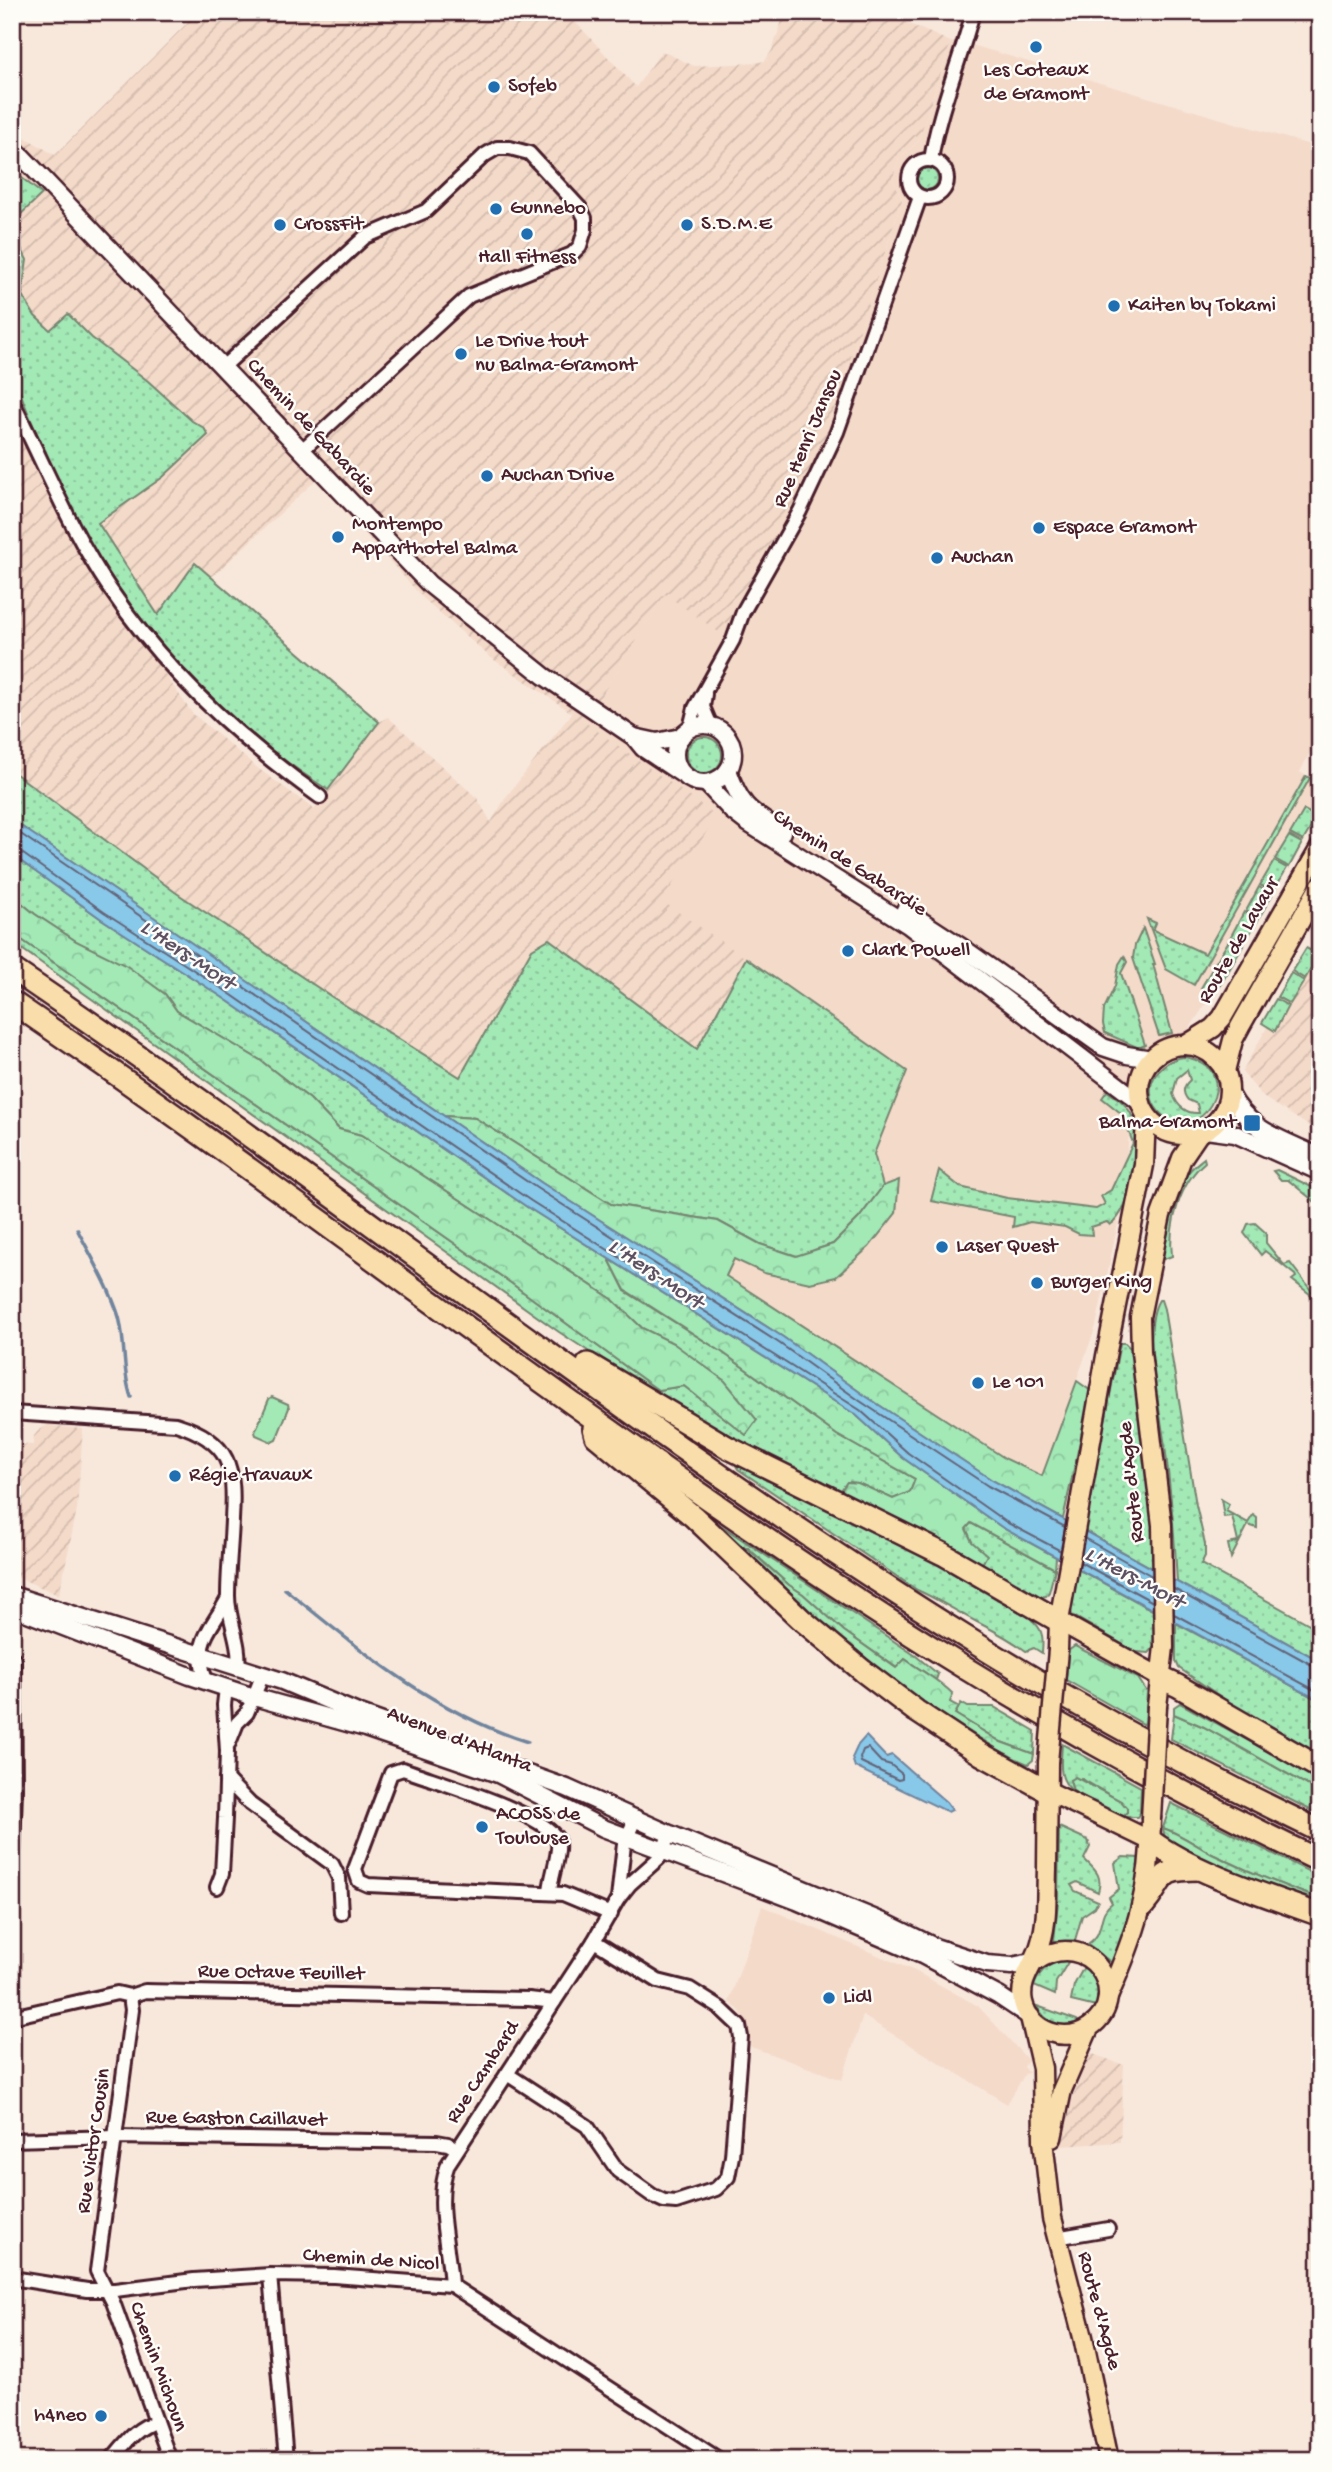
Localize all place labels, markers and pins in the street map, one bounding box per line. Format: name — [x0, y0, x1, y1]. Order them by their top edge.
marker: Les Coteaux de Gramont — [1028, 39, 1044, 55]
place label: Les Coteaux de Gramont — [983, 59, 1091, 108]
place label: Sofeb — [508, 75, 557, 100]
marker: Sofeb — [486, 79, 502, 95]
place label: Gunnebo — [510, 197, 586, 222]
marker: Gunnebo — [488, 201, 504, 217]
place label: CrossFit — [294, 213, 365, 238]
place label: S.D.M.E — [701, 213, 773, 238]
marker: CrossFit — [272, 217, 288, 233]
marker: S.D.M.E — [679, 217, 695, 233]
marker: Hall Fitness — [519, 226, 535, 242]
place label: Hall Fitness — [478, 246, 577, 271]
place label: Kaiten by Tokami — [1128, 294, 1276, 319]
marker: Kaiten by Tokami — [1106, 298, 1122, 314]
place label: Le Drive tout nu Balma-Gramont — [475, 330, 639, 379]
marker: Le Drive tout nu Balma-Gramont — [453, 346, 469, 362]
place label: Auchan Drive — [501, 464, 615, 489]
marker: Auchan Drive — [479, 468, 495, 484]
place label: Montempo Apparthotel Balma — [352, 513, 519, 562]
place label: Espace Gramont — [1053, 516, 1198, 541]
marker: Espace Gramont — [1031, 520, 1047, 536]
marker: Montempo Apparthotel Balma — [330, 529, 346, 545]
place label: Auchan — [951, 546, 1013, 571]
marker: Auchan — [929, 550, 945, 566]
place label: Clark Powell — [862, 939, 970, 964]
marker: Clark Powell — [840, 943, 856, 959]
place label: Balma-Gramont — [1098, 1111, 1238, 1136]
marker: Balma-Gramont — [1242, 1113, 1262, 1133]
place label: Laser Quest — [956, 1235, 1060, 1260]
marker: Laser Quest — [934, 1239, 950, 1255]
place label: Burger King — [1050, 1271, 1152, 1296]
marker: Burger King — [1029, 1275, 1045, 1291]
place label: Le 101 — [992, 1371, 1044, 1396]
marker: Le 101 — [970, 1375, 986, 1391]
place label: Régie travaux — [189, 1464, 313, 1489]
marker: Régie travaux — [167, 1468, 183, 1484]
place label: ACOSS de Toulouse — [495, 1803, 581, 1852]
marker: ACOSS de Toulouse — [474, 1819, 490, 1835]
place label: Lidl — [843, 1986, 872, 2011]
marker: Lidl — [821, 1990, 837, 2006]
place label: h4neo — [34, 2404, 87, 2429]
marker: h4neo — [93, 2408, 109, 2424]

